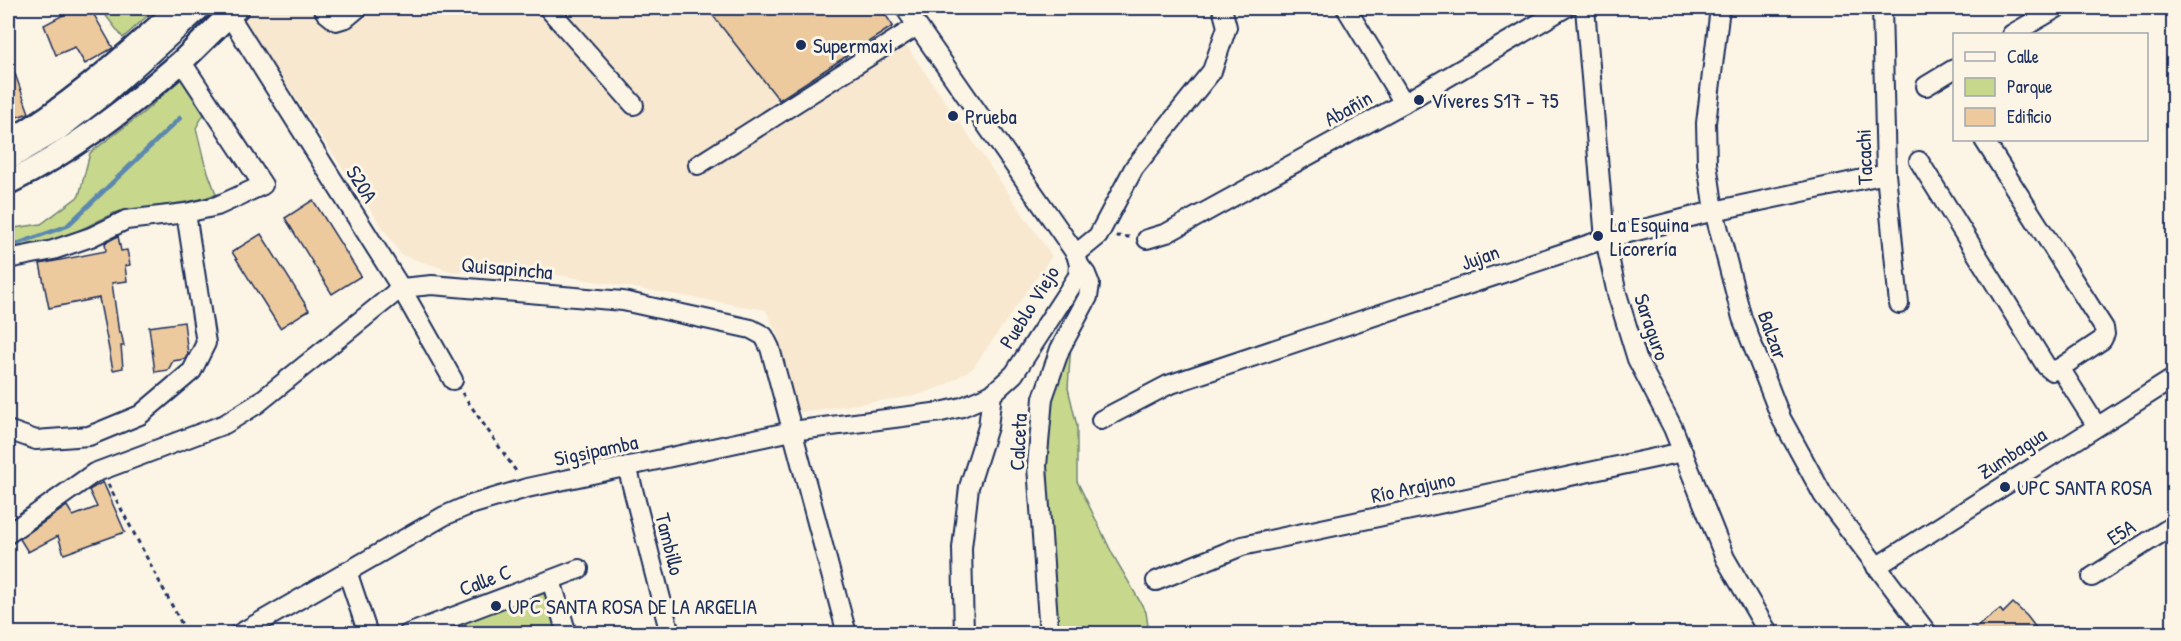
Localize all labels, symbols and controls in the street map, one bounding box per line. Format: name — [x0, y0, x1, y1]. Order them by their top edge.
place label: Supermaxi — [813, 31, 893, 60]
legend — [1953, 33, 2148, 141]
marker: Supermaxi — [794, 38, 808, 52]
text: Calle — [2007, 44, 2039, 69]
text: Parque — [2007, 74, 2052, 99]
street label: Abañin — [1319, 83, 1377, 133]
place label: Víveres S17 - 75 — [1431, 86, 1559, 115]
marker: Víveres S17 - 75 — [1412, 93, 1426, 107]
place label: Prueba — [965, 102, 1017, 131]
text: Edificio — [2007, 104, 2051, 129]
marker: Prueba — [946, 109, 960, 123]
street label: Tacachi — [1849, 128, 1879, 186]
street label: S20A — [339, 160, 385, 208]
place label: La Esquina Licorería — [1610, 210, 1689, 263]
marker: La Esquina Licorería — [1591, 229, 1605, 243]
street label: Jujan — [1457, 237, 1503, 277]
street label: Quisapincha — [460, 250, 554, 286]
street label: Pueblo Viejo — [992, 260, 1066, 354]
street label: Saraguro — [1627, 290, 1677, 364]
street label: Balzar — [1751, 307, 1795, 363]
street label: Calceta — [1002, 413, 1034, 471]
street label: Zumbagua — [1972, 420, 2052, 486]
street label: Sigsipamba — [551, 427, 641, 473]
street label: Río Arajuno — [1368, 464, 1458, 510]
place label: UPC SANTA ROSA — [2017, 473, 2152, 502]
marker: UPC SANTA ROSA — [1998, 480, 2012, 494]
street label: Tambillo — [648, 510, 692, 578]
street label: E5A — [2101, 512, 2141, 552]
street label: Calle C — [455, 557, 515, 603]
place label: UPC SANTA ROSA DE LA ARGELIA — [508, 592, 757, 621]
marker: UPC SANTA ROSA DE LA ARGELIA — [489, 599, 503, 613]

